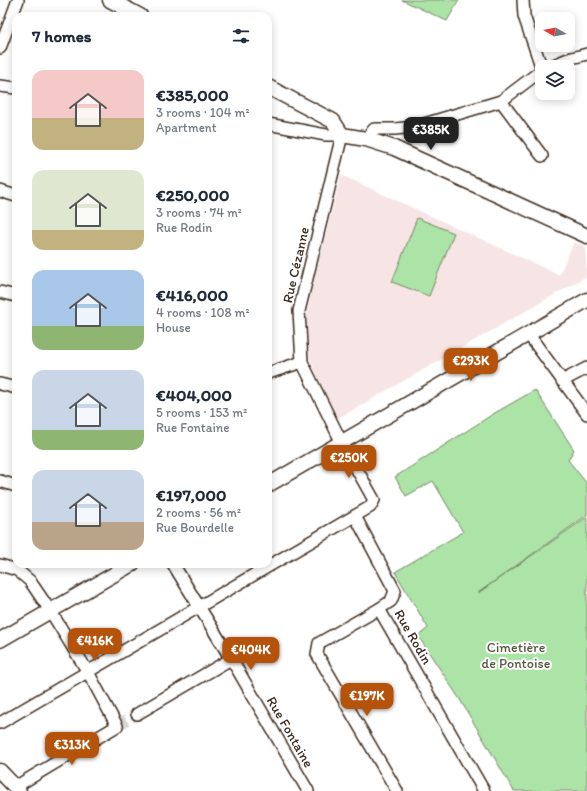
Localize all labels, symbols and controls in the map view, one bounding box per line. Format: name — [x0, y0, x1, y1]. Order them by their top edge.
north arrow — [535, 12, 575, 52]
map controls — [535, 12, 575, 100]
icon: filters — [230, 25, 252, 47]
text: 7 homes — [32, 26, 92, 46]
button: layers — [535, 60, 575, 100]
text: €385,000 — [156, 85, 229, 105]
icon: home — [64, 86, 112, 134]
text: 3 rooms · 104 m² — [156, 105, 249, 120]
pin: €385K — [403, 117, 459, 151]
text: Apartment — [156, 120, 217, 135]
text: €385K — [413, 122, 449, 137]
text: €250,000 — [156, 185, 230, 205]
icon: home — [64, 186, 112, 234]
text: 3 rooms · 74 m² — [156, 205, 242, 220]
text: Rue Rodin — [156, 220, 212, 235]
street label: Rue Cézanne — [279, 225, 313, 305]
text: €416,000 — [156, 285, 228, 305]
icon: home — [64, 286, 112, 334]
text: 4 rooms · 108 m² — [156, 305, 250, 320]
text: House — [156, 320, 191, 335]
pin: €293K — [443, 348, 499, 382]
text: €293K — [453, 353, 489, 368]
text: €404,000 — [156, 385, 232, 405]
icon: home — [64, 386, 112, 434]
text: 5 rooms · 153 m² — [156, 405, 247, 420]
text: Rue Fontaine — [156, 420, 229, 435]
pin: €250K — [321, 445, 377, 479]
text: €250K — [330, 450, 368, 465]
text: €197,000 — [156, 485, 226, 505]
icon: home — [64, 486, 112, 534]
text: 2 rooms · 56 m² — [156, 505, 241, 520]
text: Rue Bourdelle — [156, 520, 234, 535]
street label: Rue Rodin — [390, 607, 436, 668]
pin: €416K — [67, 628, 123, 662]
text: €416K — [77, 633, 113, 648]
pin: €404K — [223, 637, 279, 671]
park label: Cimetière de Pontoise — [482, 639, 551, 672]
text: €404K — [231, 642, 271, 657]
pin: €197K — [339, 683, 395, 717]
text: €197K — [349, 688, 385, 703]
street label: Rue Fontaine — [263, 694, 317, 771]
pin: €313K — [44, 732, 100, 766]
text: €313K — [54, 737, 90, 752]

